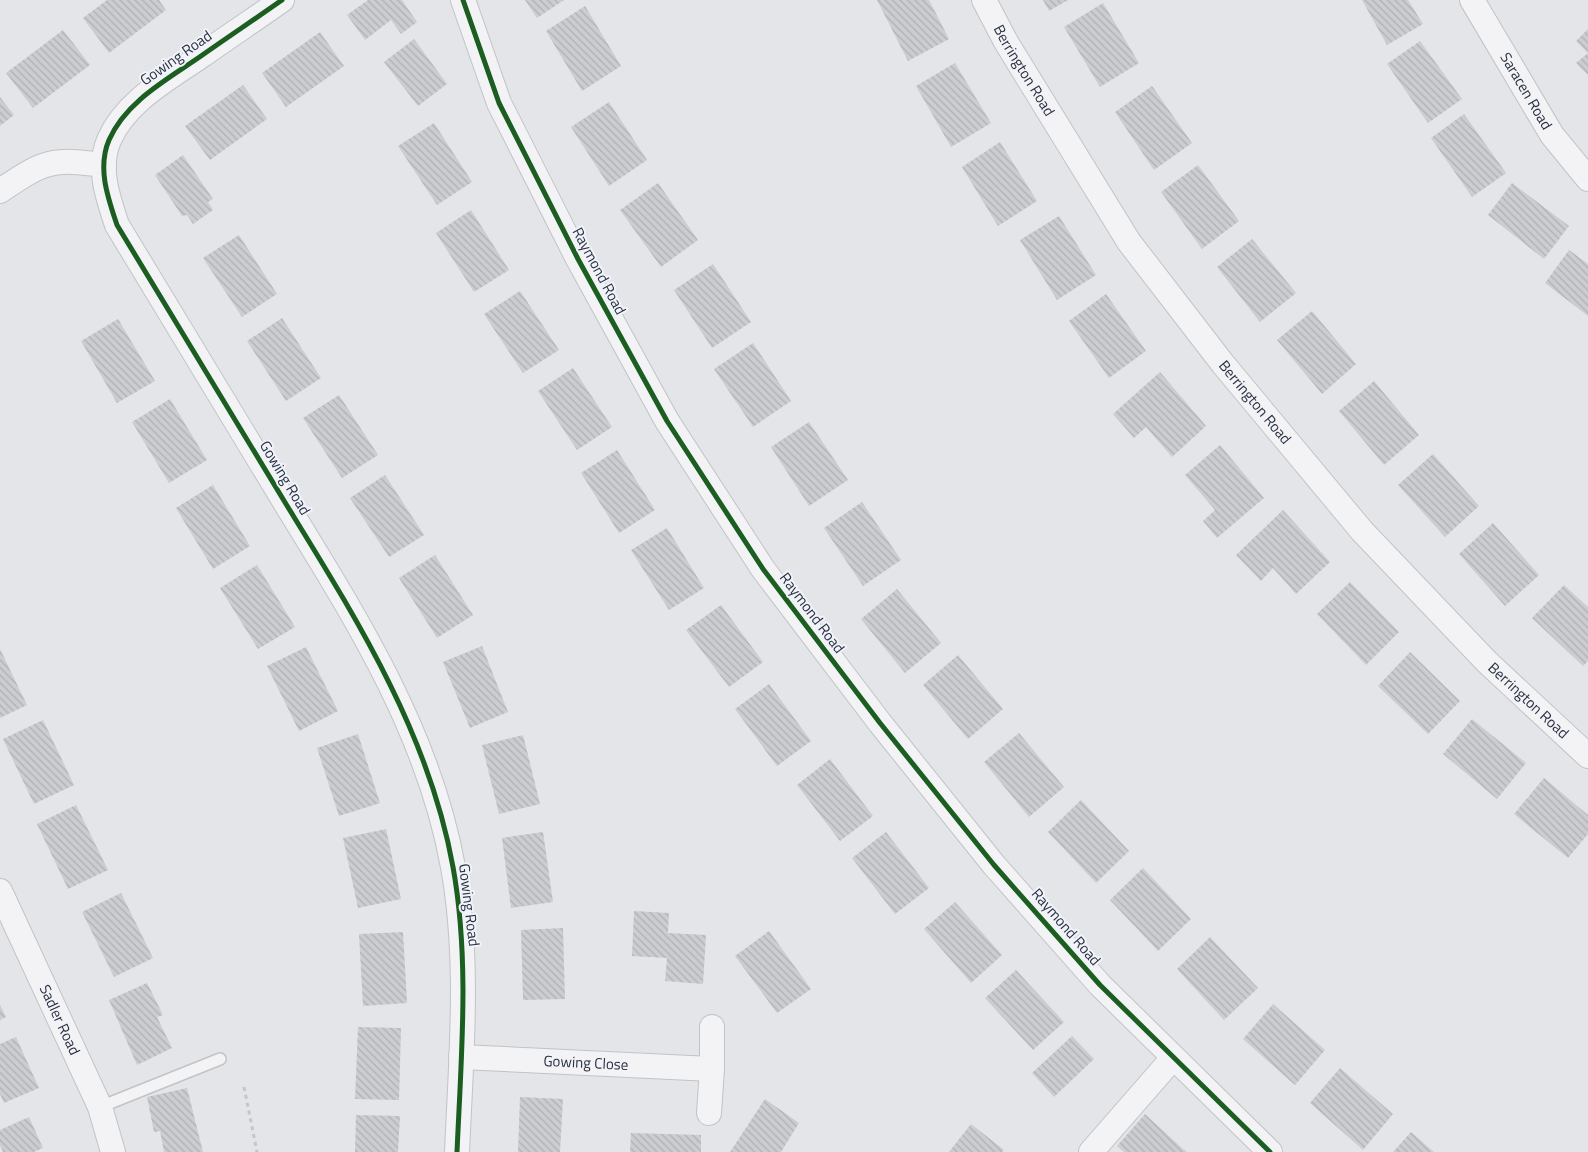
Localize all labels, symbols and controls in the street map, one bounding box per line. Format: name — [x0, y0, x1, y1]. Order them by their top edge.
street label: Berrington Road — [988, 20, 1061, 120]
street label: Gowing Road — [135, 24, 216, 91]
street label: Saracen Road — [1495, 48, 1558, 134]
street label: Raymond Road — [567, 223, 632, 319]
street label: Berrington Road — [1213, 355, 1297, 449]
street label: Gowing Road — [254, 436, 317, 519]
street label: Raymond Road — [774, 567, 851, 658]
street label: Berrington Road — [1483, 656, 1574, 744]
street label: Gowing Road — [453, 862, 486, 948]
street label: Raymond Road — [1026, 883, 1107, 971]
street label: Sadler Road — [34, 980, 86, 1059]
street label: Gowing Close — [543, 1049, 629, 1076]

